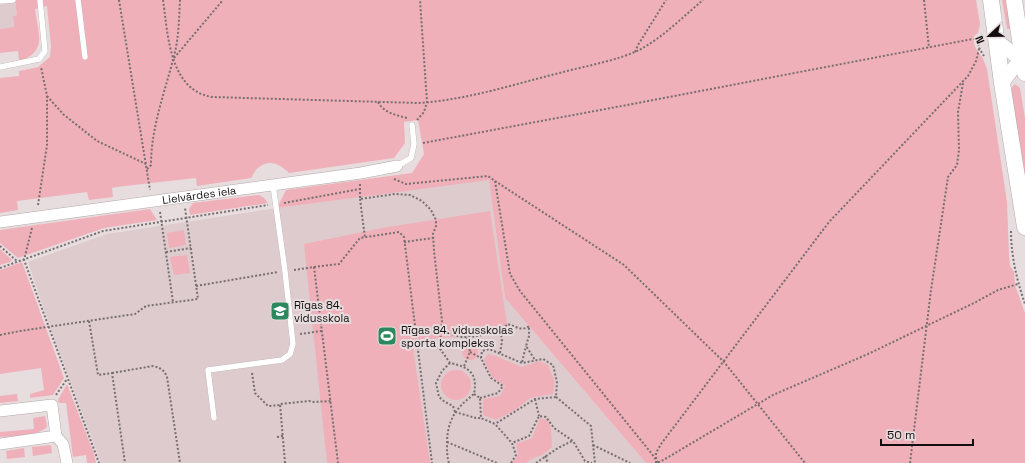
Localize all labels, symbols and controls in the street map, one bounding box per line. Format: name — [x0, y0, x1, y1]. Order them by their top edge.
north arrow — [969, 16, 1009, 56]
text: N — [972, 34, 988, 46]
street label: Lielvārdes iela — [161, 183, 238, 207]
place label: Rīgas 84. vidusskola — [294, 298, 350, 325]
school or university icon: Rīgas 84. vidusskola — [269, 300, 291, 322]
place label: Rīgas 84. vidusskolas sporta komplekss — [401, 323, 513, 350]
sports icon: Rīgas 84. vidusskolas sporta komplekss — [376, 325, 398, 347]
scale bar — [881, 421, 973, 447]
text: 50 m — [887, 427, 915, 443]

